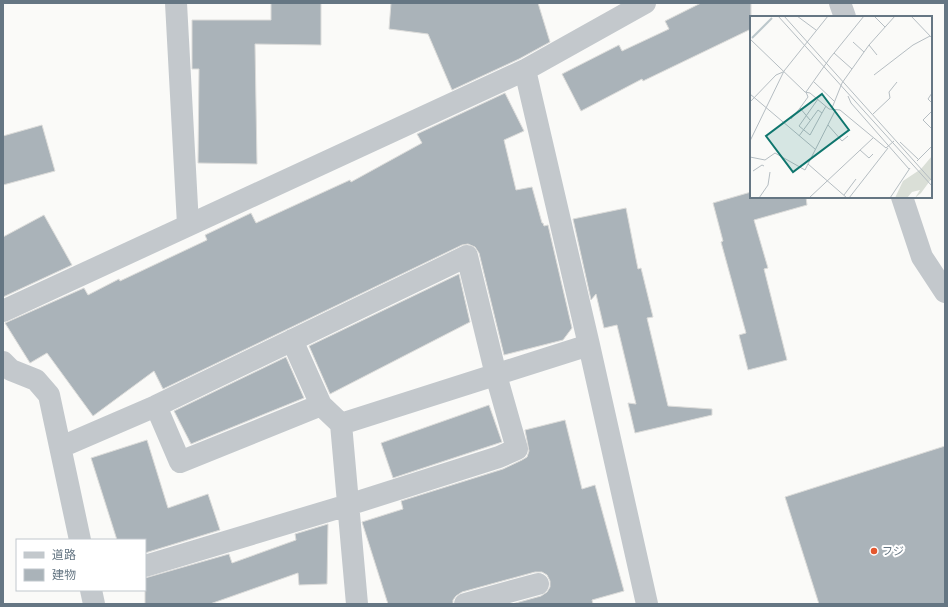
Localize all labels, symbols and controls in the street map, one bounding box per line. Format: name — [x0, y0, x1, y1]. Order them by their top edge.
inset map — [750, 16, 932, 198]
legend — [16, 539, 146, 591]
place label: フジ — [882, 545, 904, 558]
marker: フジ — [869, 546, 879, 556]
text: 道路 — [52, 548, 76, 562]
text: 建物 — [52, 568, 76, 582]

